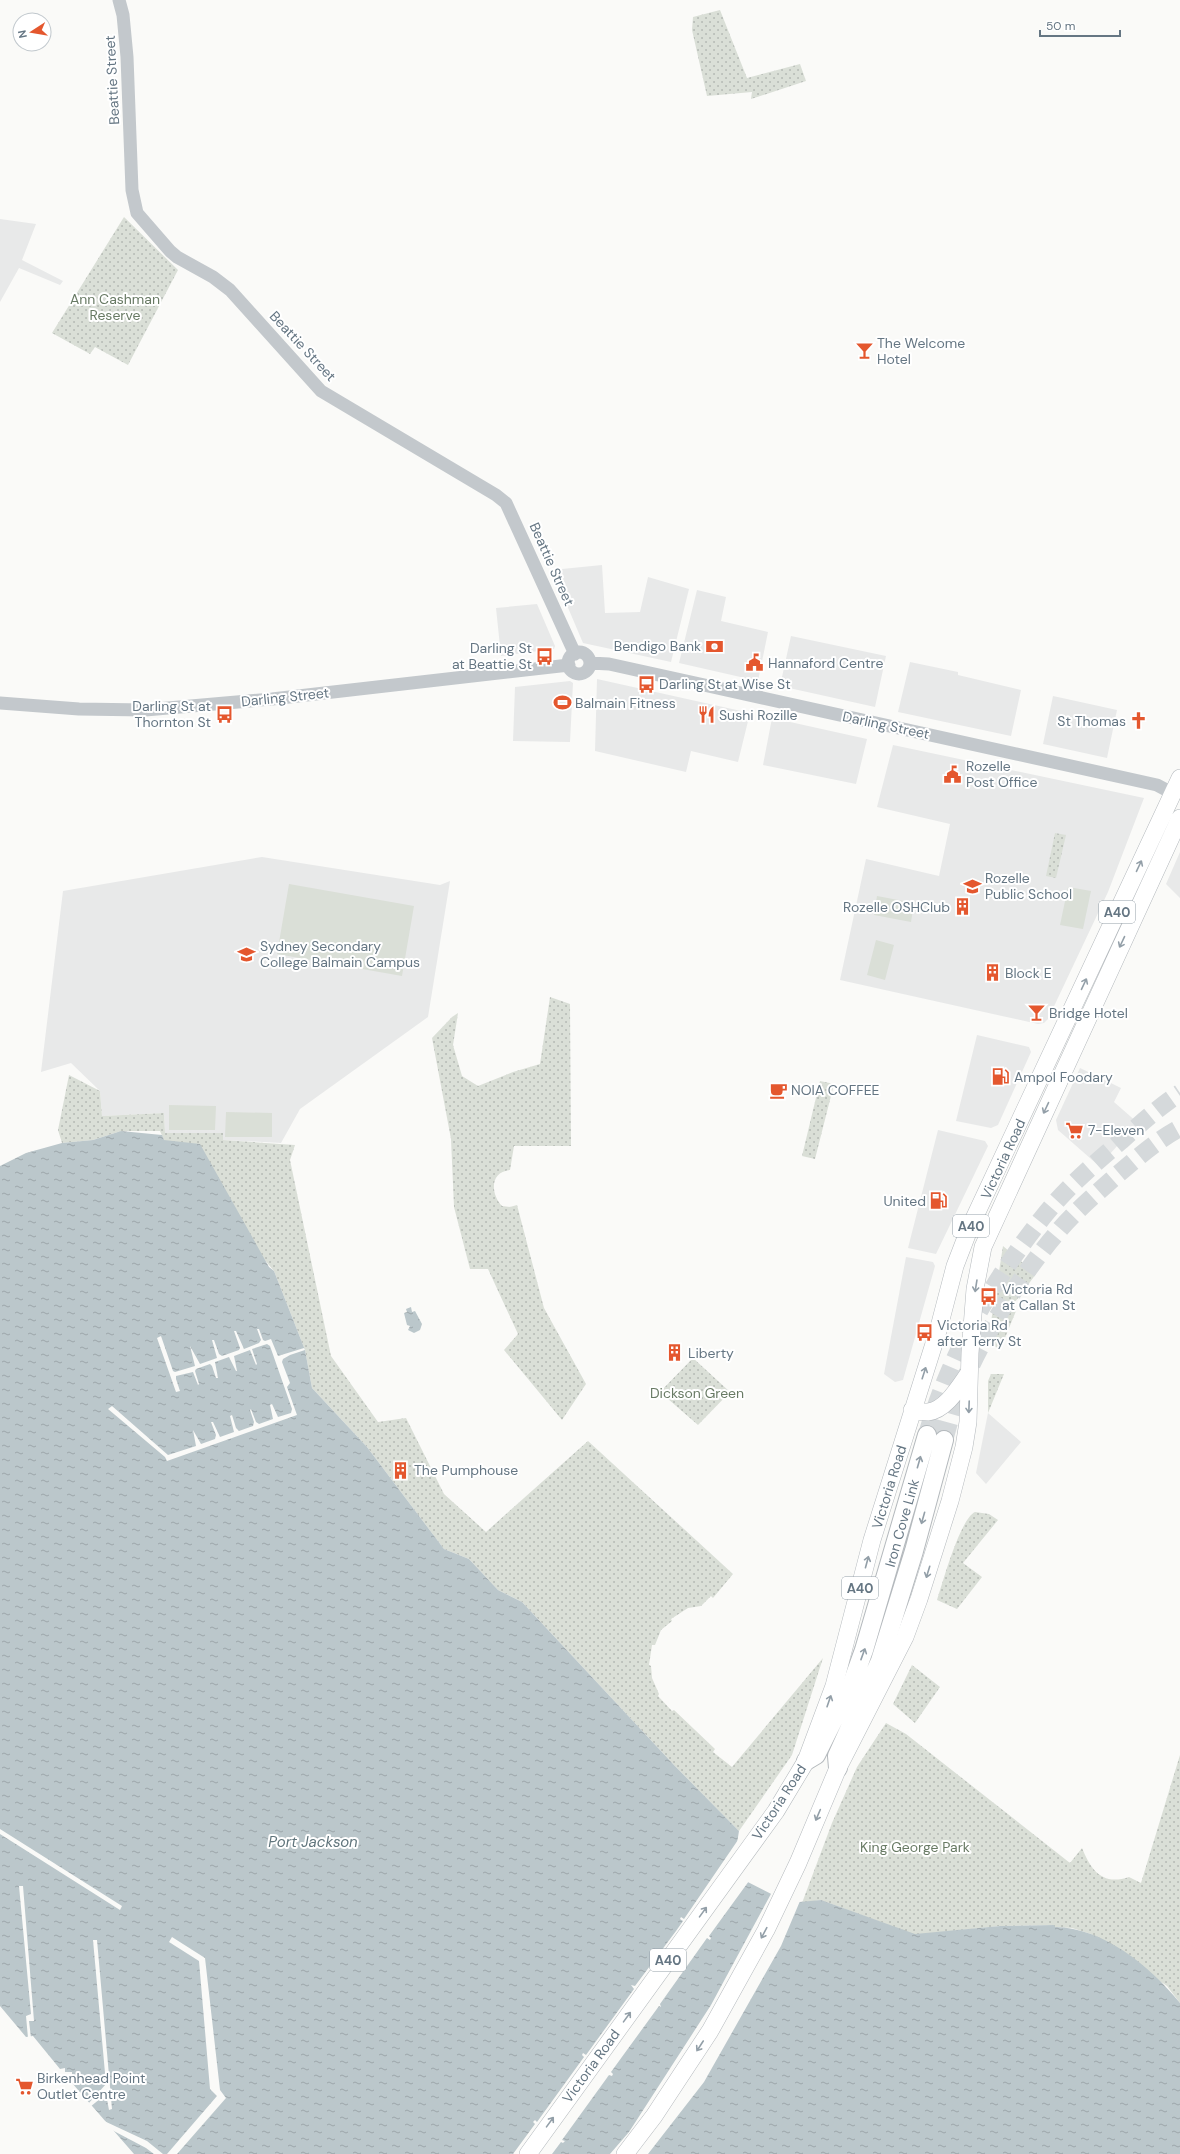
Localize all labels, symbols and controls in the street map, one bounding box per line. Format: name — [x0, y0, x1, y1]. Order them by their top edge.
north arrow — [12, 12, 52, 52]
scale bar — [1040, 12, 1120, 38]
text: 50 m — [1046, 18, 1075, 34]
text: N — [15, 29, 30, 39]
street label: Beattie Street — [101, 35, 123, 125]
park label: Ann Cashman Reserve — [70, 290, 160, 324]
street label: Beattie Street — [266, 307, 340, 385]
place label: The Welcome Hotel — [877, 334, 965, 368]
bar icon: The Welcome Hotel — [854, 341, 874, 361]
street label: Beattie Street — [526, 519, 578, 609]
bank icon: Bendigo Bank — [704, 636, 724, 656]
place label: Bendigo Bank — [614, 637, 701, 655]
place label: Darling St at Beattie St — [452, 639, 532, 673]
bus stop icon: Darling St at Beattie St — [535, 646, 555, 666]
public building icon: Hannaford Centre — [745, 653, 765, 673]
place label: Hannaford Centre — [768, 654, 883, 672]
bus stop icon: Darling St at Wise St — [636, 674, 656, 694]
place label: Darling St at Wise St — [659, 675, 791, 693]
street label: Darling Street — [240, 683, 330, 711]
sports icon: Balmain Fitness — [552, 693, 572, 713]
place label: Balmain Fitness — [575, 694, 676, 712]
place label: Darling St at Thornton St — [132, 697, 211, 731]
bus stop icon: Darling St at Thornton St — [214, 704, 234, 724]
restaurant icon: Sushi Rozille — [696, 705, 716, 725]
place label: Sushi Rozille — [719, 706, 798, 724]
street label: Darling Street — [841, 707, 931, 743]
church icon: St Thomas — [1129, 711, 1149, 731]
place label: St Thomas — [1057, 712, 1126, 730]
place label: Rozelle Post Office — [966, 757, 1037, 791]
public building icon: Rozelle Post Office — [943, 764, 963, 784]
one-way arrow — [1136, 860, 1143, 872]
place label: Rozelle Public School — [985, 869, 1072, 903]
school or university icon: Rozelle Public School — [962, 876, 982, 896]
building icon: Rozelle OSHClub — [953, 897, 973, 917]
place label: Rozelle OSHClub — [843, 898, 950, 916]
road number: A40 — [1099, 901, 1135, 923]
one-way arrow — [1118, 936, 1126, 948]
place label: Sydney Secondary College Balmain Campus — [260, 937, 420, 971]
school or university icon: Sydney Secondary College Balmain Campus — [237, 944, 257, 964]
building icon: Block E — [982, 963, 1002, 983]
place label: Block E — [1005, 964, 1052, 982]
one-way arrow — [1081, 978, 1088, 990]
bar icon: Bridge Hotel — [1026, 1003, 1046, 1023]
place label: Bridge Hotel — [1049, 1004, 1128, 1022]
fuel station icon: Ampol Foodary — [991, 1067, 1011, 1087]
place label: Ampol Foodary — [1014, 1068, 1113, 1086]
cafe icon: NOIA COFFEE — [768, 1080, 788, 1100]
place label: NOIA COFFEE — [791, 1081, 880, 1099]
one-way arrow — [1042, 1102, 1049, 1114]
street label: Victoria Road — [977, 1116, 1029, 1202]
supermarket icon: 7-Eleven — [1065, 1120, 1085, 1140]
place label: 7-Eleven — [1088, 1121, 1144, 1139]
fuel station icon: United — [929, 1191, 949, 1211]
place label: United — [883, 1192, 926, 1210]
road number: A40 — [953, 1215, 989, 1237]
one-way arrow — [972, 1279, 980, 1292]
place label: Victoria Rd at Callan St — [1002, 1280, 1076, 1314]
bus stop icon: Victoria Rd at Callan St — [979, 1287, 999, 1307]
place label: Victoria Rd after Terry St — [937, 1316, 1022, 1350]
bus stop icon: Victoria Rd after Terry St — [914, 1323, 934, 1343]
building icon: Liberty — [665, 1343, 685, 1363]
place label: Liberty — [688, 1344, 734, 1362]
one-way arrow — [921, 1367, 928, 1380]
park label: Dickson Green — [650, 1384, 744, 1402]
one-way arrow — [965, 1400, 972, 1413]
street label: Victoria Road — [868, 1443, 910, 1531]
one-way arrow — [916, 1456, 923, 1469]
building icon: The Pumphouse — [391, 1460, 411, 1480]
place label: The Pumphouse — [414, 1461, 518, 1479]
street label: Iron Cove Link — [881, 1477, 923, 1569]
one-way arrow — [919, 1512, 926, 1525]
one-way arrow — [863, 1556, 871, 1569]
one-way arrow — [924, 1565, 931, 1578]
road number: A40 — [842, 1577, 878, 1599]
one-way arrow — [859, 1649, 867, 1661]
one-way arrow — [825, 1696, 833, 1708]
street label: Victoria Road — [748, 1761, 810, 1843]
one-way arrow — [814, 1808, 821, 1820]
water label: Port Jackson — [268, 1832, 358, 1852]
park label: King George Park — [860, 1838, 970, 1856]
one-way arrow — [699, 1906, 707, 1917]
one-way arrow — [760, 1927, 767, 1939]
road number: A40 — [650, 1949, 686, 1971]
one-way arrow — [623, 2012, 631, 2023]
street label: Victoria Road — [558, 2026, 624, 2106]
one-way arrow — [696, 2040, 704, 2051]
place label: Birkenhead Point Outlet Centre — [37, 2069, 146, 2103]
supermarket icon: Birkenhead Point Outlet Centre — [14, 2076, 34, 2096]
one-way arrow — [546, 2117, 555, 2128]

